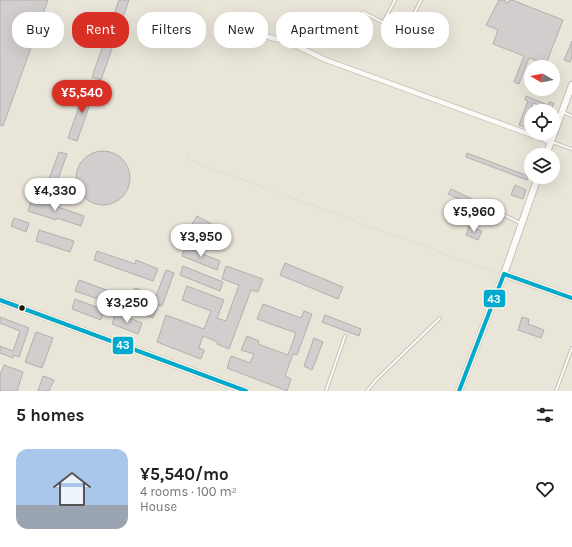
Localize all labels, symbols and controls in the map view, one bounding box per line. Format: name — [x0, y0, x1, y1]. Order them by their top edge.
chip: Buy — [12, 12, 64, 48]
chip: Rent — [72, 12, 129, 48]
chip: Filters — [137, 12, 206, 48]
chip: New — [214, 12, 268, 48]
chip: Apartment — [276, 12, 373, 48]
chip: House — [381, 12, 449, 48]
north arrow — [524, 60, 560, 96]
map controls — [524, 60, 560, 184]
pin: ¥5,540 — [49, 80, 115, 114]
text: ¥5,540 — [61, 85, 103, 100]
button: locate — [524, 104, 560, 140]
button: layers — [524, 148, 560, 184]
pin: ¥4,330 — [22, 178, 88, 212]
text: ¥4,330 — [33, 183, 77, 198]
pin: ¥5,960 — [441, 199, 507, 233]
text: ¥5,960 — [453, 204, 495, 219]
pin: ¥3,950 — [168, 224, 234, 258]
text: ¥3,950 — [180, 229, 222, 244]
line badge: 43 — [483, 289, 506, 308]
pin: ¥3,250 — [94, 290, 160, 324]
text: 43 — [487, 293, 501, 306]
text: ¥3,250 — [106, 295, 148, 310]
unlabelled marker — [17, 303, 27, 313]
line badge: 43 — [112, 336, 134, 355]
text: 43 — [116, 339, 130, 352]
icon: filters — [534, 404, 556, 426]
text: 5 homes — [16, 405, 85, 425]
text: ¥5,540/mo — [140, 464, 229, 484]
icon: home — [48, 465, 96, 513]
icon: heart — [534, 478, 556, 500]
text: 4 rooms · 100 m² — [140, 484, 237, 499]
text: House — [140, 499, 177, 514]

